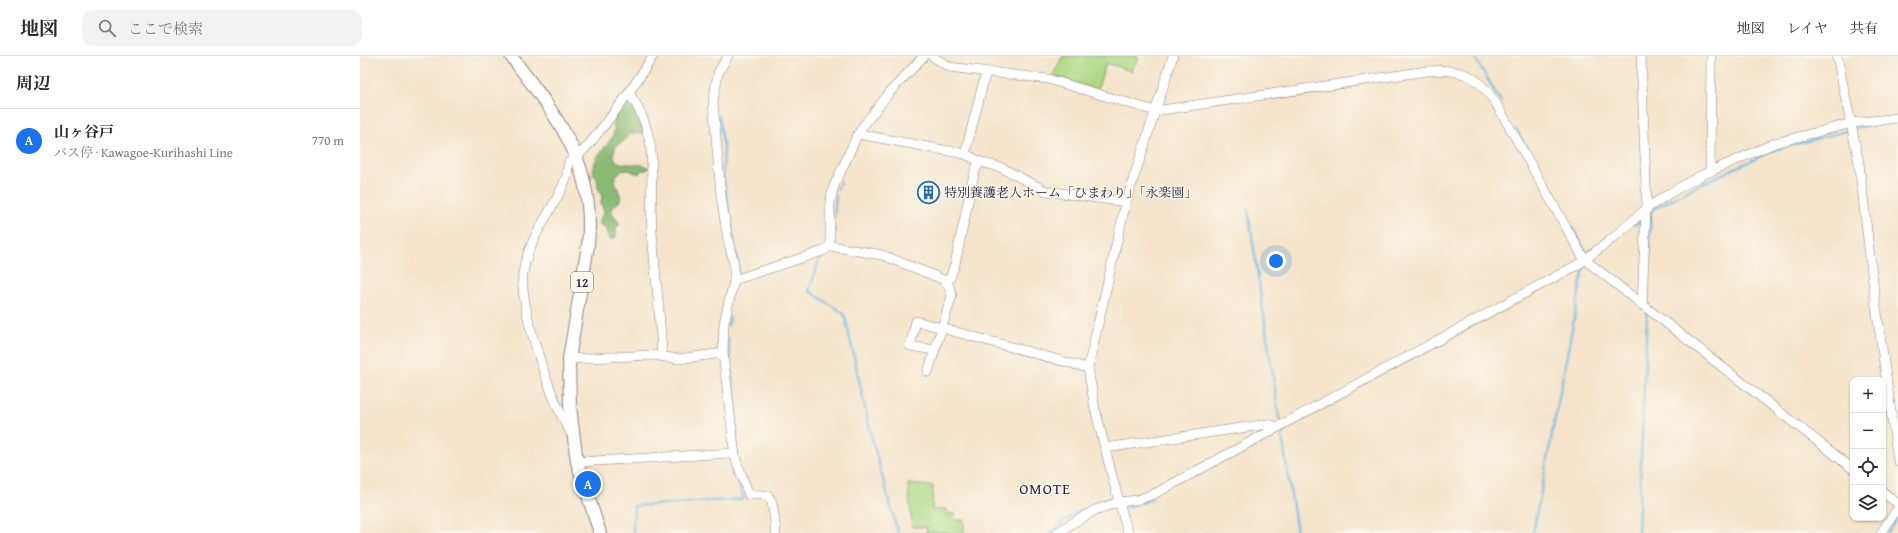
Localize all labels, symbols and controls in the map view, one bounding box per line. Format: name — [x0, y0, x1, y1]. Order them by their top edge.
search box — [82, 10, 362, 46]
text: 地図 — [20, 14, 58, 42]
icon: search — [96, 17, 118, 39]
text: ここで検索 — [128, 18, 203, 39]
text: 地図 — [1737, 18, 1765, 38]
text: レイヤ — [1787, 18, 1828, 38]
text: 共有 — [1850, 18, 1878, 38]
text: 周辺 — [16, 70, 50, 95]
text: 山ヶ谷戸 — [54, 121, 114, 142]
text: A — [25, 131, 33, 150]
text: 770 m — [312, 131, 344, 150]
text: バス停 · Kawagoe-Kurihashi Line — [54, 143, 233, 162]
building icon: 特別養護老人ホーム「ひまわり」「永楽園」 — [916, 179, 942, 205]
place label: 特別養護老人ホーム「ひまわり」「永楽園」 — [944, 183, 1198, 202]
your location — [1266, 251, 1286, 271]
road number: 12 — [571, 272, 593, 292]
map controls — [1850, 377, 1886, 521]
button: + — [1850, 377, 1886, 413]
button: − — [1850, 413, 1886, 449]
button: locate — [1850, 449, 1886, 485]
pin: A — [575, 469, 601, 499]
district label: OMOTE — [1019, 478, 1071, 499]
button: layers — [1850, 485, 1886, 521]

